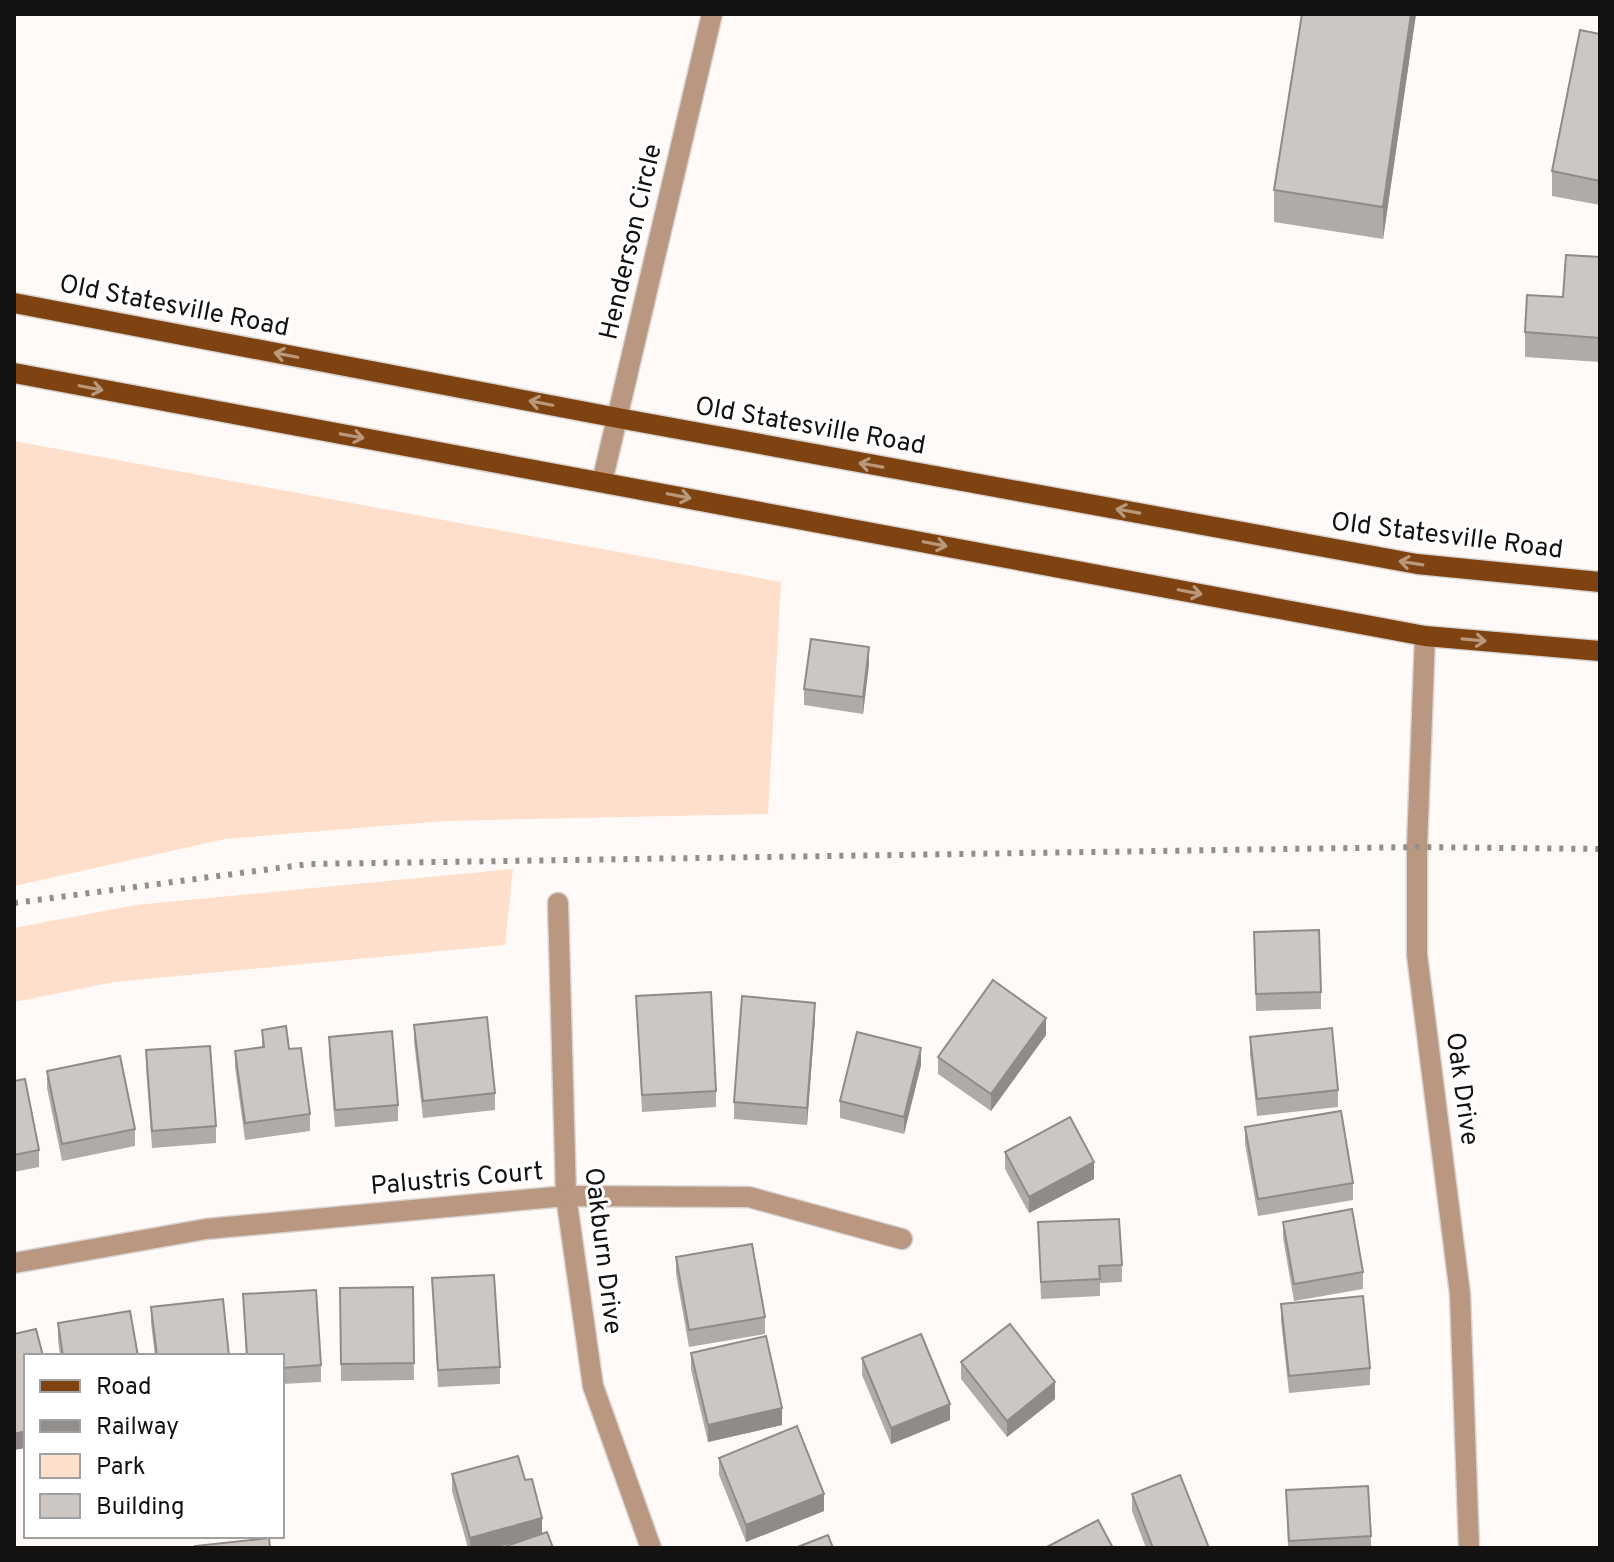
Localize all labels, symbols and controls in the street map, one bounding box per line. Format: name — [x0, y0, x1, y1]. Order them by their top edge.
street label: Henderson Circle — [593, 141, 671, 343]
street label: Old Statesville Road — [56, 269, 292, 345]
one-way arrow — [273, 346, 299, 361]
one-way arrow — [77, 381, 103, 396]
street label: Old Statesville Road — [692, 390, 928, 464]
one-way arrow — [529, 395, 554, 410]
one-way arrow — [338, 429, 364, 444]
one-way arrow — [859, 456, 885, 471]
one-way arrow — [666, 490, 691, 505]
one-way arrow — [1115, 503, 1141, 518]
street label: Old Statesville Road — [1329, 506, 1565, 568]
one-way arrow — [921, 538, 947, 553]
one-way arrow — [1399, 555, 1424, 570]
one-way arrow — [1177, 586, 1202, 601]
one-way arrow — [1460, 633, 1487, 648]
street label: Oak Drive — [1437, 1030, 1485, 1148]
street label: Palustris Court — [369, 1156, 545, 1204]
street label: Oakburn Drive — [575, 1166, 629, 1336]
legend — [24, 1354, 284, 1538]
text: Road — [96, 1373, 152, 1403]
text: Railway — [96, 1413, 179, 1443]
text: Park — [96, 1453, 146, 1483]
text: Building — [96, 1493, 185, 1523]

